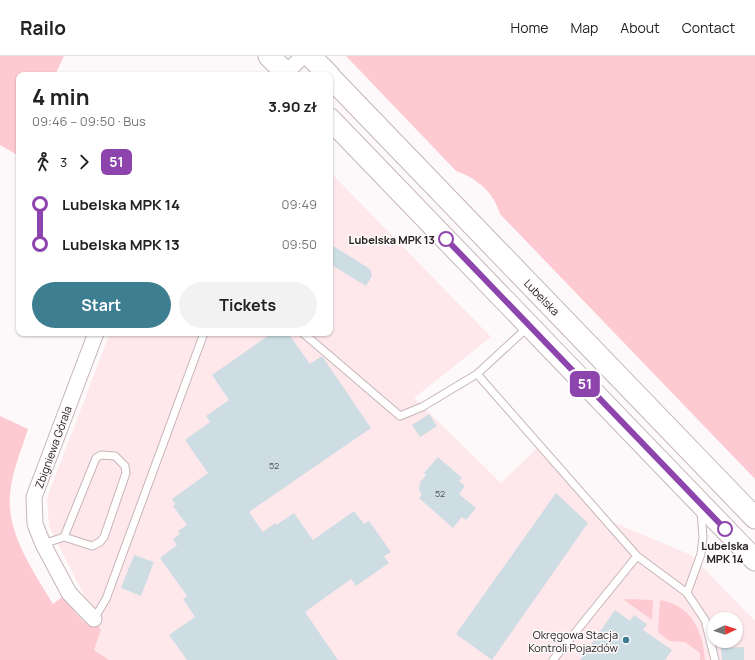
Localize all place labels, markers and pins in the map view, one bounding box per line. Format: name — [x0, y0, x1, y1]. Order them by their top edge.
marker: Lubelska MPK 13 — [438, 231, 454, 247]
place label: Lubelska MPK 13 — [349, 232, 435, 247]
marker: Lubelska MPK 14 — [717, 521, 733, 537]
place label: Lubelska MPK 14 — [701, 538, 749, 566]
place label: Okręgowa Stacja Kontroli Pojazdów — [528, 627, 619, 655]
marker: Okręgowa Stacja Kontroli Pojazdów — [621, 635, 631, 645]

